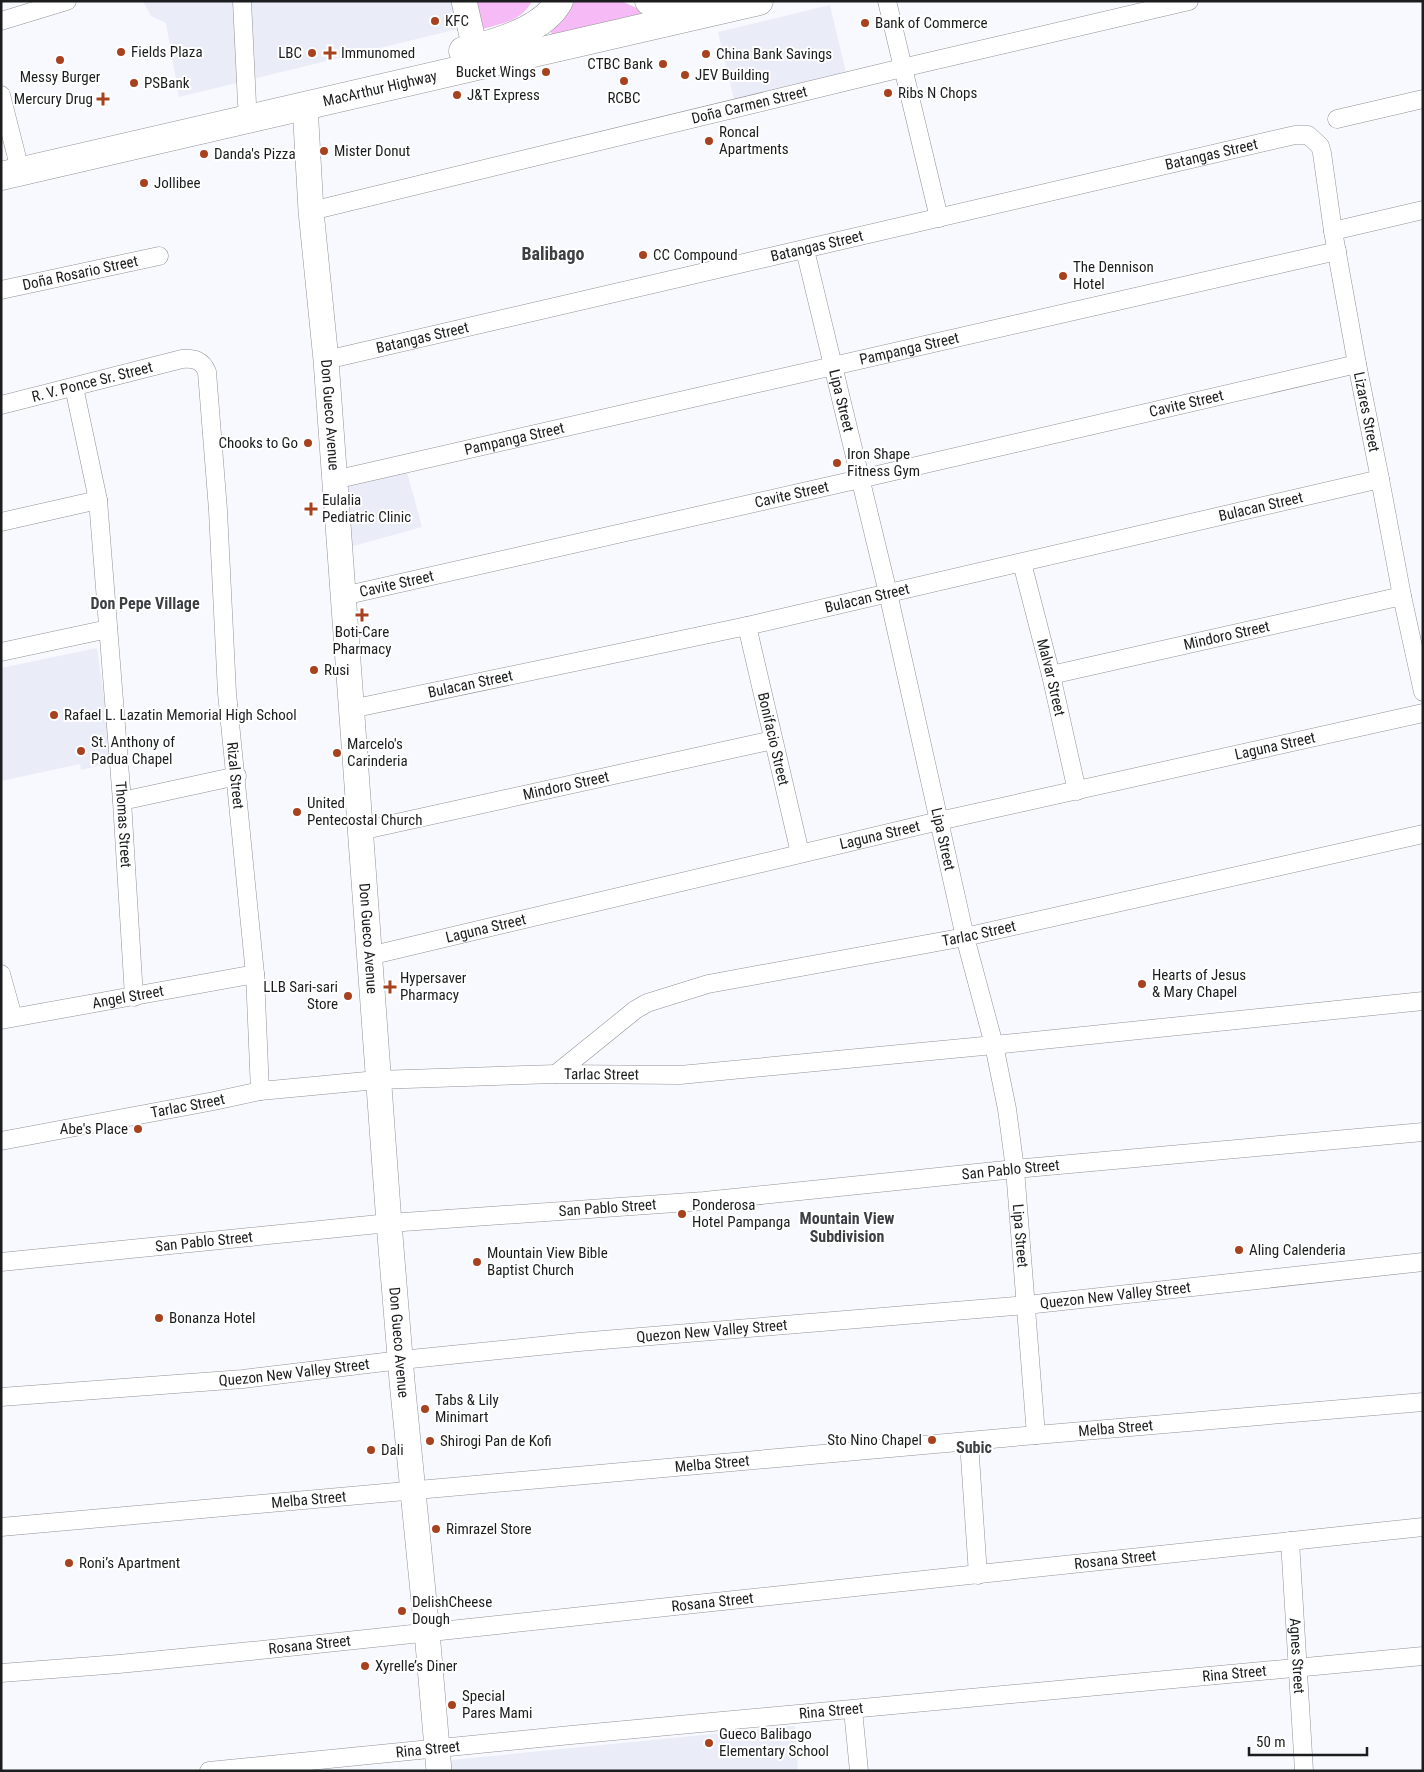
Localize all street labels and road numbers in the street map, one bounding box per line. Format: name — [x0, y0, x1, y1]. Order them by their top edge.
street label: MacArthur Highway — [321, 67, 439, 110]
street label: Doña Carmen Street — [690, 82, 809, 128]
street label: Batangas Street — [1163, 135, 1259, 174]
street label: Batangas Street — [769, 227, 865, 265]
street label: Doña Rosario Street — [21, 252, 140, 294]
street label: Batangas Street — [374, 318, 470, 357]
street label: Pampanga Street — [858, 329, 961, 369]
street label: R. V. Ponce Sr. Street — [30, 358, 154, 406]
street label: Don Gueco Avenue — [317, 359, 343, 471]
street label: Lipa Street — [825, 368, 858, 434]
street label: Lizares Street — [1350, 370, 1383, 453]
street label: Cavite Street — [1147, 386, 1225, 421]
street label: Pampanga Street — [463, 419, 566, 459]
street label: Cavite Street — [753, 477, 831, 512]
street label: Bulacan Street — [1217, 488, 1305, 525]
street label: Cavite Street — [358, 567, 435, 601]
street label: Bulacan Street — [823, 580, 911, 617]
street label: Mindoro Street — [1182, 617, 1271, 654]
street label: Malvar Street — [1033, 637, 1069, 718]
street label: Bulacan Street — [426, 666, 514, 702]
street label: Bonifacio Street — [754, 691, 793, 787]
street label: Laguna Street — [1233, 728, 1317, 764]
street label: Rizal Street — [223, 741, 248, 810]
street label: Mindoro Street — [521, 767, 611, 804]
street label: Thomas Street — [111, 781, 135, 868]
street label: Lipa Street — [927, 806, 959, 872]
street label: Laguna Street — [838, 817, 922, 853]
street label: Don Gueco Avenue — [355, 882, 381, 995]
street label: Laguna Street — [444, 910, 528, 947]
street label: Tarlac Street — [941, 917, 1017, 950]
street label: Angel Street — [91, 982, 165, 1012]
street label: Tarlac Street — [564, 1065, 639, 1084]
street label: Tarlac Street — [149, 1090, 226, 1122]
street label: San Pablo Street — [961, 1156, 1060, 1183]
street label: San Pablo Street — [558, 1195, 657, 1220]
street label: Lipa Street — [1009, 1203, 1032, 1268]
street label: San Pablo Street — [154, 1228, 254, 1255]
street label: Quezon New Valley Street — [1039, 1278, 1192, 1312]
street label: Don Gueco Avenue — [385, 1286, 413, 1399]
street label: Quezon New Valley Street — [636, 1316, 788, 1346]
street label: Quezon New Valley Street — [218, 1355, 370, 1390]
street label: Melba Street — [1077, 1416, 1154, 1440]
street label: Melba Street — [674, 1451, 750, 1476]
street label: Melba Street — [271, 1487, 347, 1512]
street label: Rosana Street — [1073, 1546, 1157, 1573]
street label: Rosana Street — [670, 1589, 754, 1615]
street label: Agnes Street — [1286, 1617, 1308, 1694]
street label: Rosana Street — [268, 1631, 352, 1658]
street label: Rina Street — [1201, 1662, 1267, 1685]
street label: Rina Street — [798, 1699, 864, 1723]
street label: Rina Street — [395, 1737, 461, 1761]

